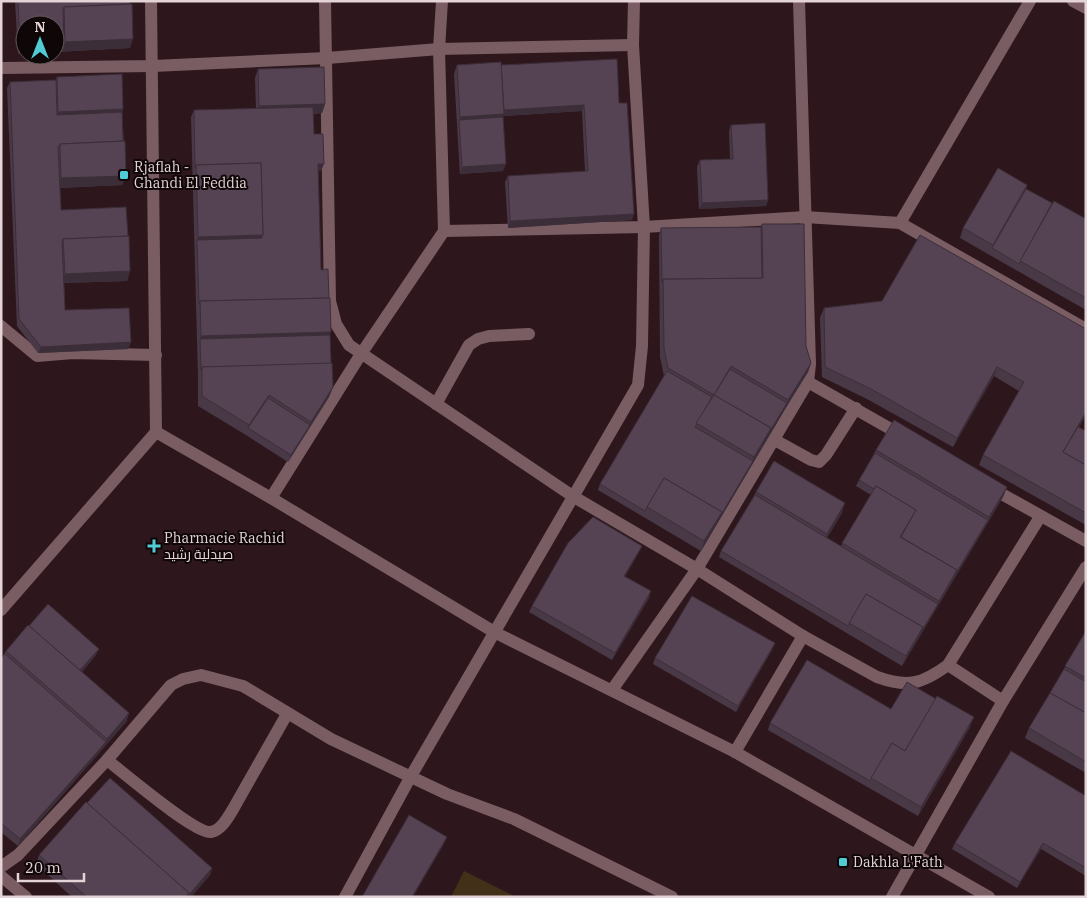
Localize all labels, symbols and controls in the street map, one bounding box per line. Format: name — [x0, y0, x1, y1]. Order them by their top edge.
north arrow — [15, 15, 65, 65]
text: N — [34, 18, 46, 36]
place label: Rjaflah - Ghandi El Feddia — [134, 158, 247, 192]
marker: Rjaflah - Ghandi El Feddia — [118, 169, 130, 181]
place label: Pharmacie Rachid صيدلية رشيد — [164, 529, 285, 563]
marker: Pharmacie Rachid صيدلية رشيد — [148, 540, 160, 552]
scale bar — [18, 850, 84, 882]
place label: Dakhla L'Fath — [853, 853, 943, 871]
marker: Dakhla L'Fath — [837, 856, 849, 868]
text: 20 m — [25, 858, 61, 877]

